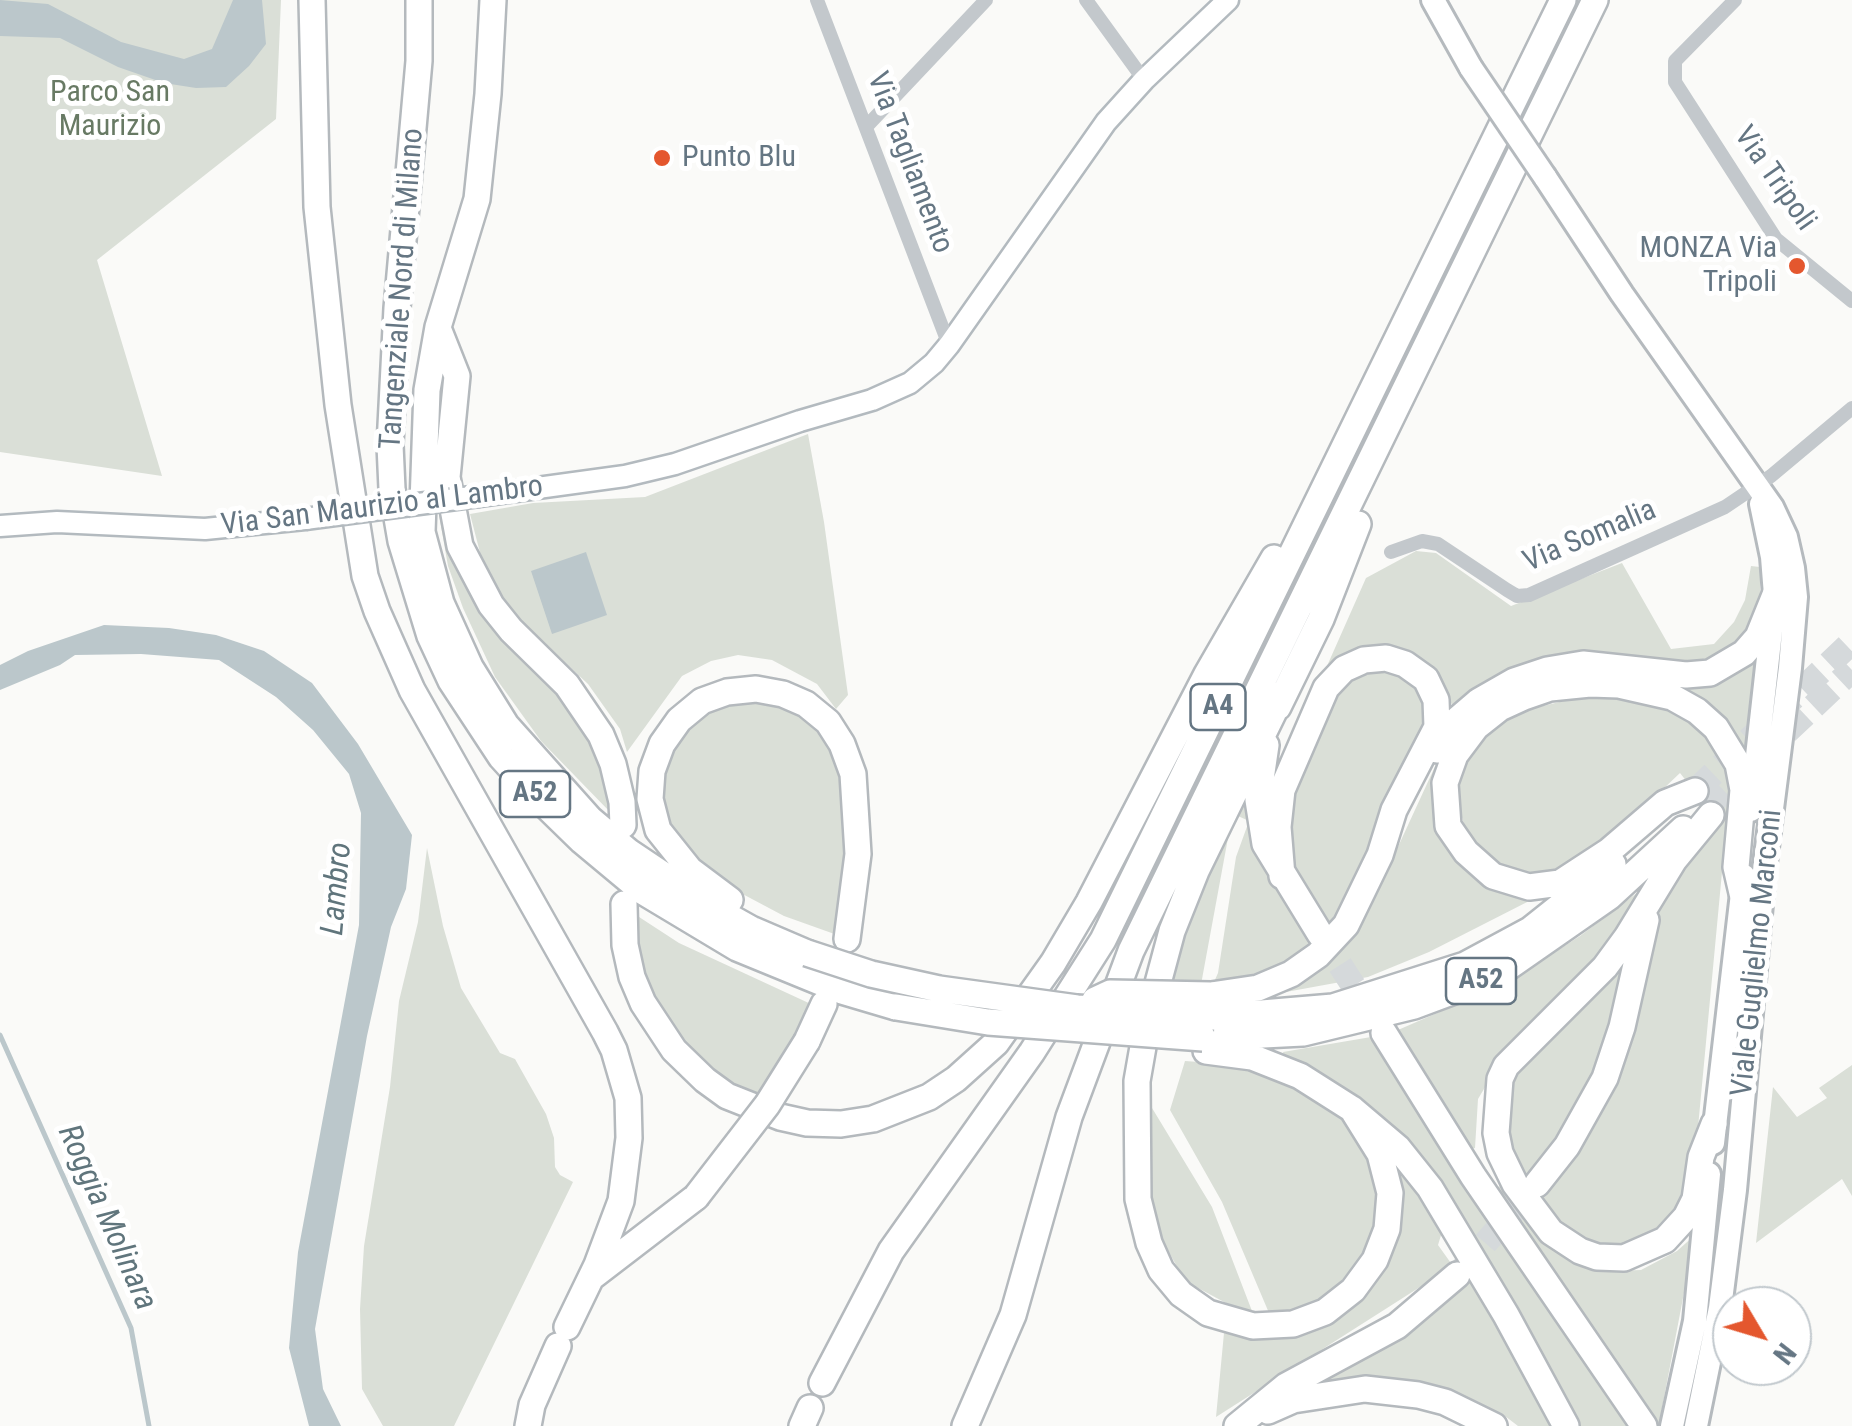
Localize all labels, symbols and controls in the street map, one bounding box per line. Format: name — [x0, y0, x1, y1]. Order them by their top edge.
street label: Via Tagliamento — [858, 67, 960, 259]
park label: Parco San Maurizio — [50, 75, 170, 146]
street label: Via Tripoli — [1725, 120, 1823, 238]
street label: Tangenziale Nord di Milano — [374, 127, 432, 451]
place label: Punto Blu — [682, 140, 796, 176]
marker: Punto Blu — [651, 147, 673, 169]
place label: MONZA Via Tripoli — [1640, 231, 1777, 302]
marker: MONZA Via Tripoli — [1786, 255, 1808, 277]
street label: Via San Maurizio al Lambro — [219, 469, 545, 545]
street label: Via Somalia — [1518, 493, 1662, 581]
road number: A4 — [1190, 684, 1246, 730]
road number: A52 — [500, 771, 570, 817]
street label: Viale Guglielmo Marconi — [1725, 808, 1791, 1098]
water label: Lambro — [315, 841, 361, 937]
road number: A52 — [1446, 958, 1516, 1004]
water label: Roggia Molinara — [48, 1119, 164, 1317]
north arrow — [1712, 1286, 1812, 1386]
text: N — [1766, 1337, 1803, 1370]

